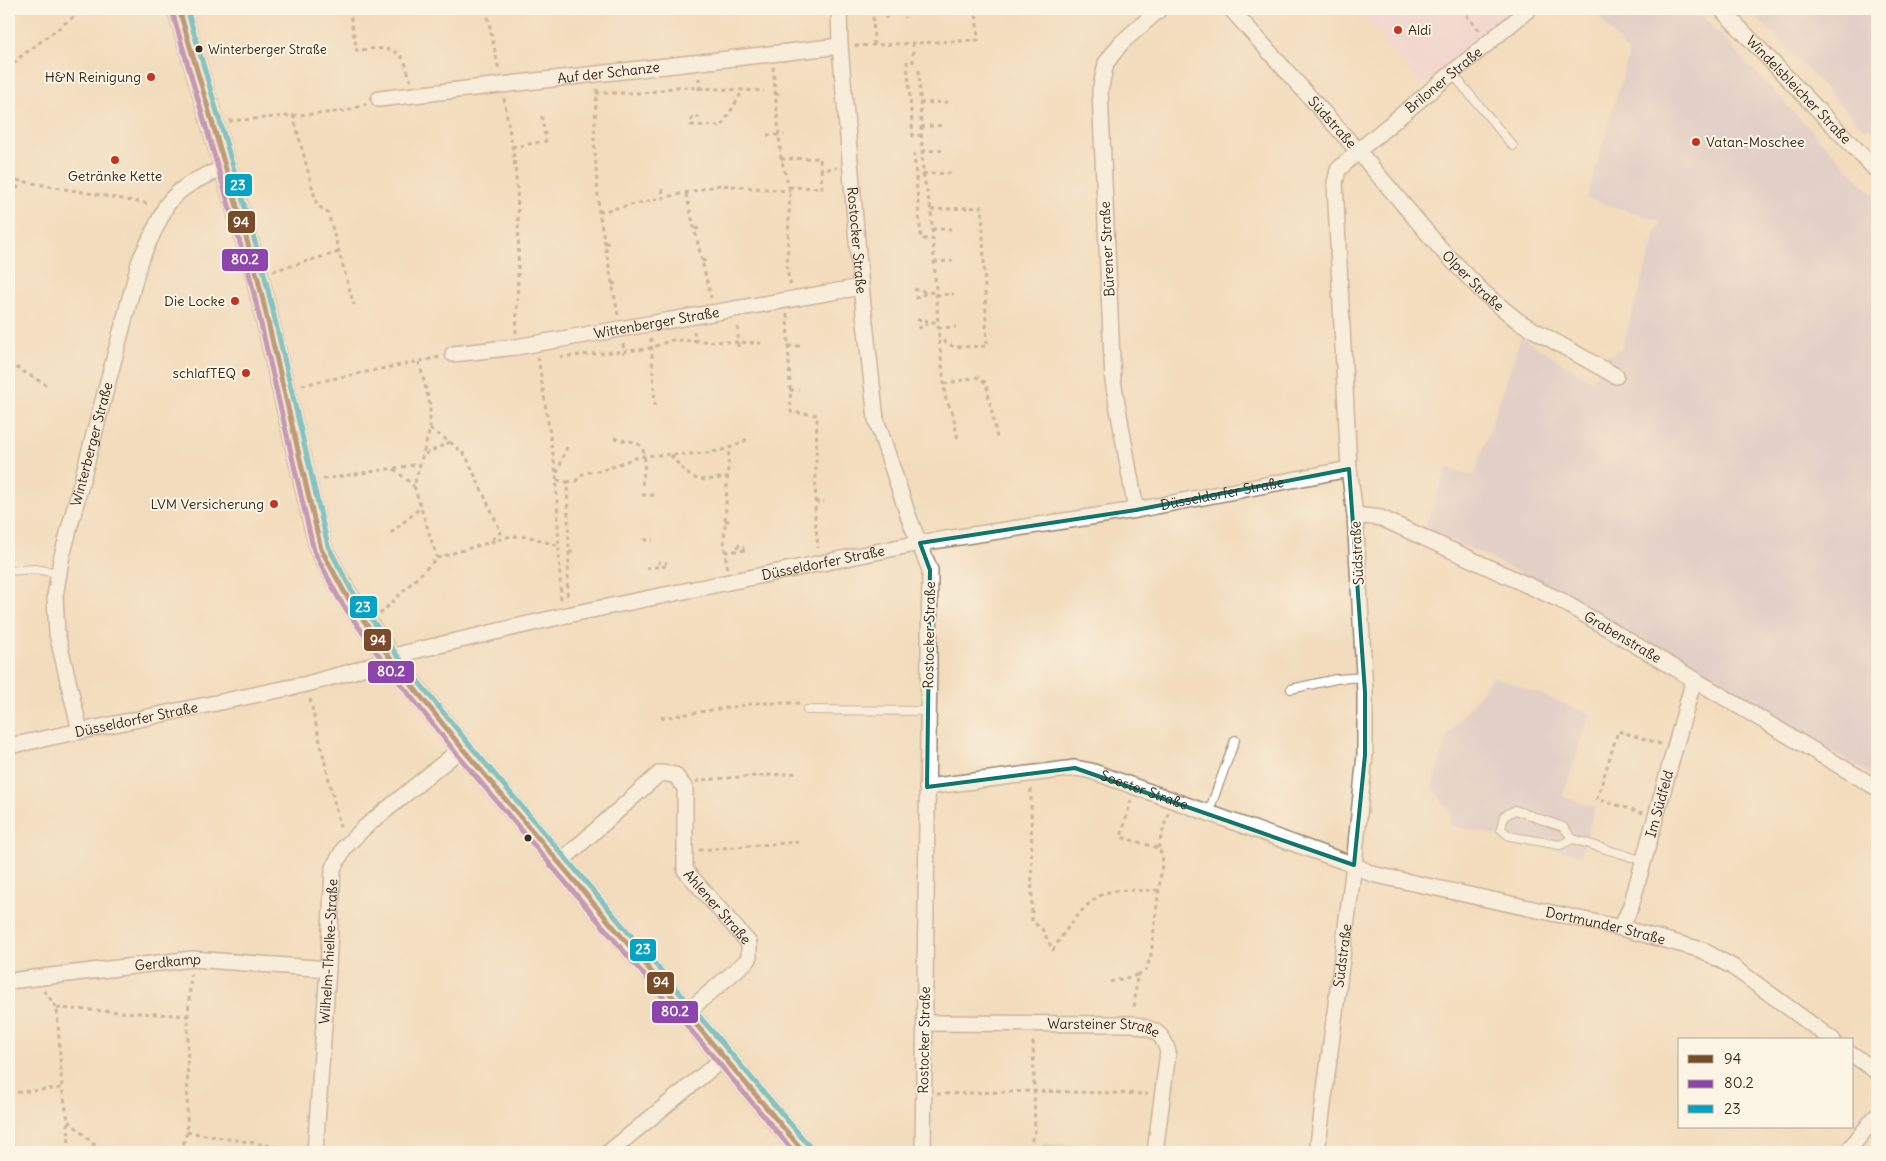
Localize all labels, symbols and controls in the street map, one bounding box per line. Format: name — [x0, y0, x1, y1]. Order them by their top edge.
place label: Aldi — [1408, 21, 1432, 39]
marker: Aldi — [1392, 24, 1404, 36]
street label: Windelsbleicher Straße — [1742, 32, 1855, 148]
place label: Winterberger Straße — [208, 41, 327, 58]
street label: Briloner Straße — [1401, 43, 1486, 117]
marker: Winterberger Straße — [194, 44, 204, 54]
street label: Auf der Schanze — [556, 58, 661, 87]
place label: H&N Reinigung — [45, 68, 141, 86]
marker: H&N Reinigung — [145, 71, 157, 83]
street label: Südstraße — [1304, 92, 1360, 152]
place label: Vatan-Moschee — [1706, 133, 1805, 151]
marker: Vatan-Moschee — [1690, 136, 1702, 148]
marker: Getränke Kette — [109, 154, 121, 166]
place label: Getränke Kette — [68, 167, 162, 185]
line badge: 23 — [224, 173, 253, 197]
text: 23 — [230, 176, 246, 194]
street label: Rostocker Straße — [843, 186, 871, 295]
street label: Bürener Straße — [1096, 201, 1118, 297]
line badge: 94 — [227, 210, 256, 234]
text: 94 — [233, 213, 249, 231]
street label: Olper Straße — [1438, 246, 1508, 315]
line badge: 80.2 — [221, 248, 269, 272]
text: 80.2 — [231, 250, 259, 268]
place label: Die Locke — [164, 292, 225, 310]
marker: Die Locke — [229, 295, 241, 307]
street label: Wittenberger Straße — [592, 303, 721, 342]
place label: schlafTEQ — [173, 364, 236, 382]
marker: schlafTEQ — [240, 367, 252, 379]
street label: Winterberger Straße — [67, 380, 116, 508]
street label: Düsseldorfer Straße — [1159, 473, 1285, 514]
place label: LVM Versicherung — [151, 495, 264, 513]
marker: LVM Versicherung — [268, 498, 280, 510]
street label: Südstraße — [1346, 521, 1368, 585]
street label: Düsseldorfer Straße — [760, 541, 886, 584]
street label: Rostocker Straße — [919, 581, 939, 689]
line badge: 23 — [349, 595, 378, 619]
text: 23 — [355, 598, 371, 616]
street label: Grabenstraße — [1581, 607, 1665, 667]
line badge: 94 — [363, 628, 392, 652]
text: 94 — [370, 631, 386, 649]
line badge: 80.2 — [367, 660, 415, 684]
text: 80.2 — [377, 662, 405, 680]
street label: Düsseldorfer Straße — [73, 698, 199, 741]
street label: Soester Straße — [1098, 766, 1190, 814]
street label: Im Südfeld — [1641, 768, 1677, 840]
unlabelled marker — [523, 833, 533, 843]
street label: Ahlener Straße — [680, 866, 755, 948]
street label: Wilhelm-Thielke-Straße — [315, 878, 341, 1025]
street label: Dortmunder Straße — [1544, 903, 1667, 949]
street label: Südstraße — [1329, 923, 1355, 989]
line badge: 23 — [629, 938, 657, 962]
text: 23 — [635, 940, 651, 958]
street label: Gerdkamp — [134, 950, 202, 975]
line badge: 94 — [646, 971, 675, 995]
text: 94 — [653, 973, 669, 991]
street label: Rostocker Straße — [914, 986, 934, 1094]
line badge: 80.2 — [651, 1000, 699, 1024]
text: 80.2 — [661, 1002, 689, 1020]
street label: Warsteiner Straße — [1047, 1015, 1163, 1041]
legend — [1678, 1038, 1854, 1128]
text: 94 — [1724, 1049, 1742, 1068]
text: 80.2 — [1724, 1073, 1754, 1092]
text: 23 — [1724, 1099, 1741, 1118]

